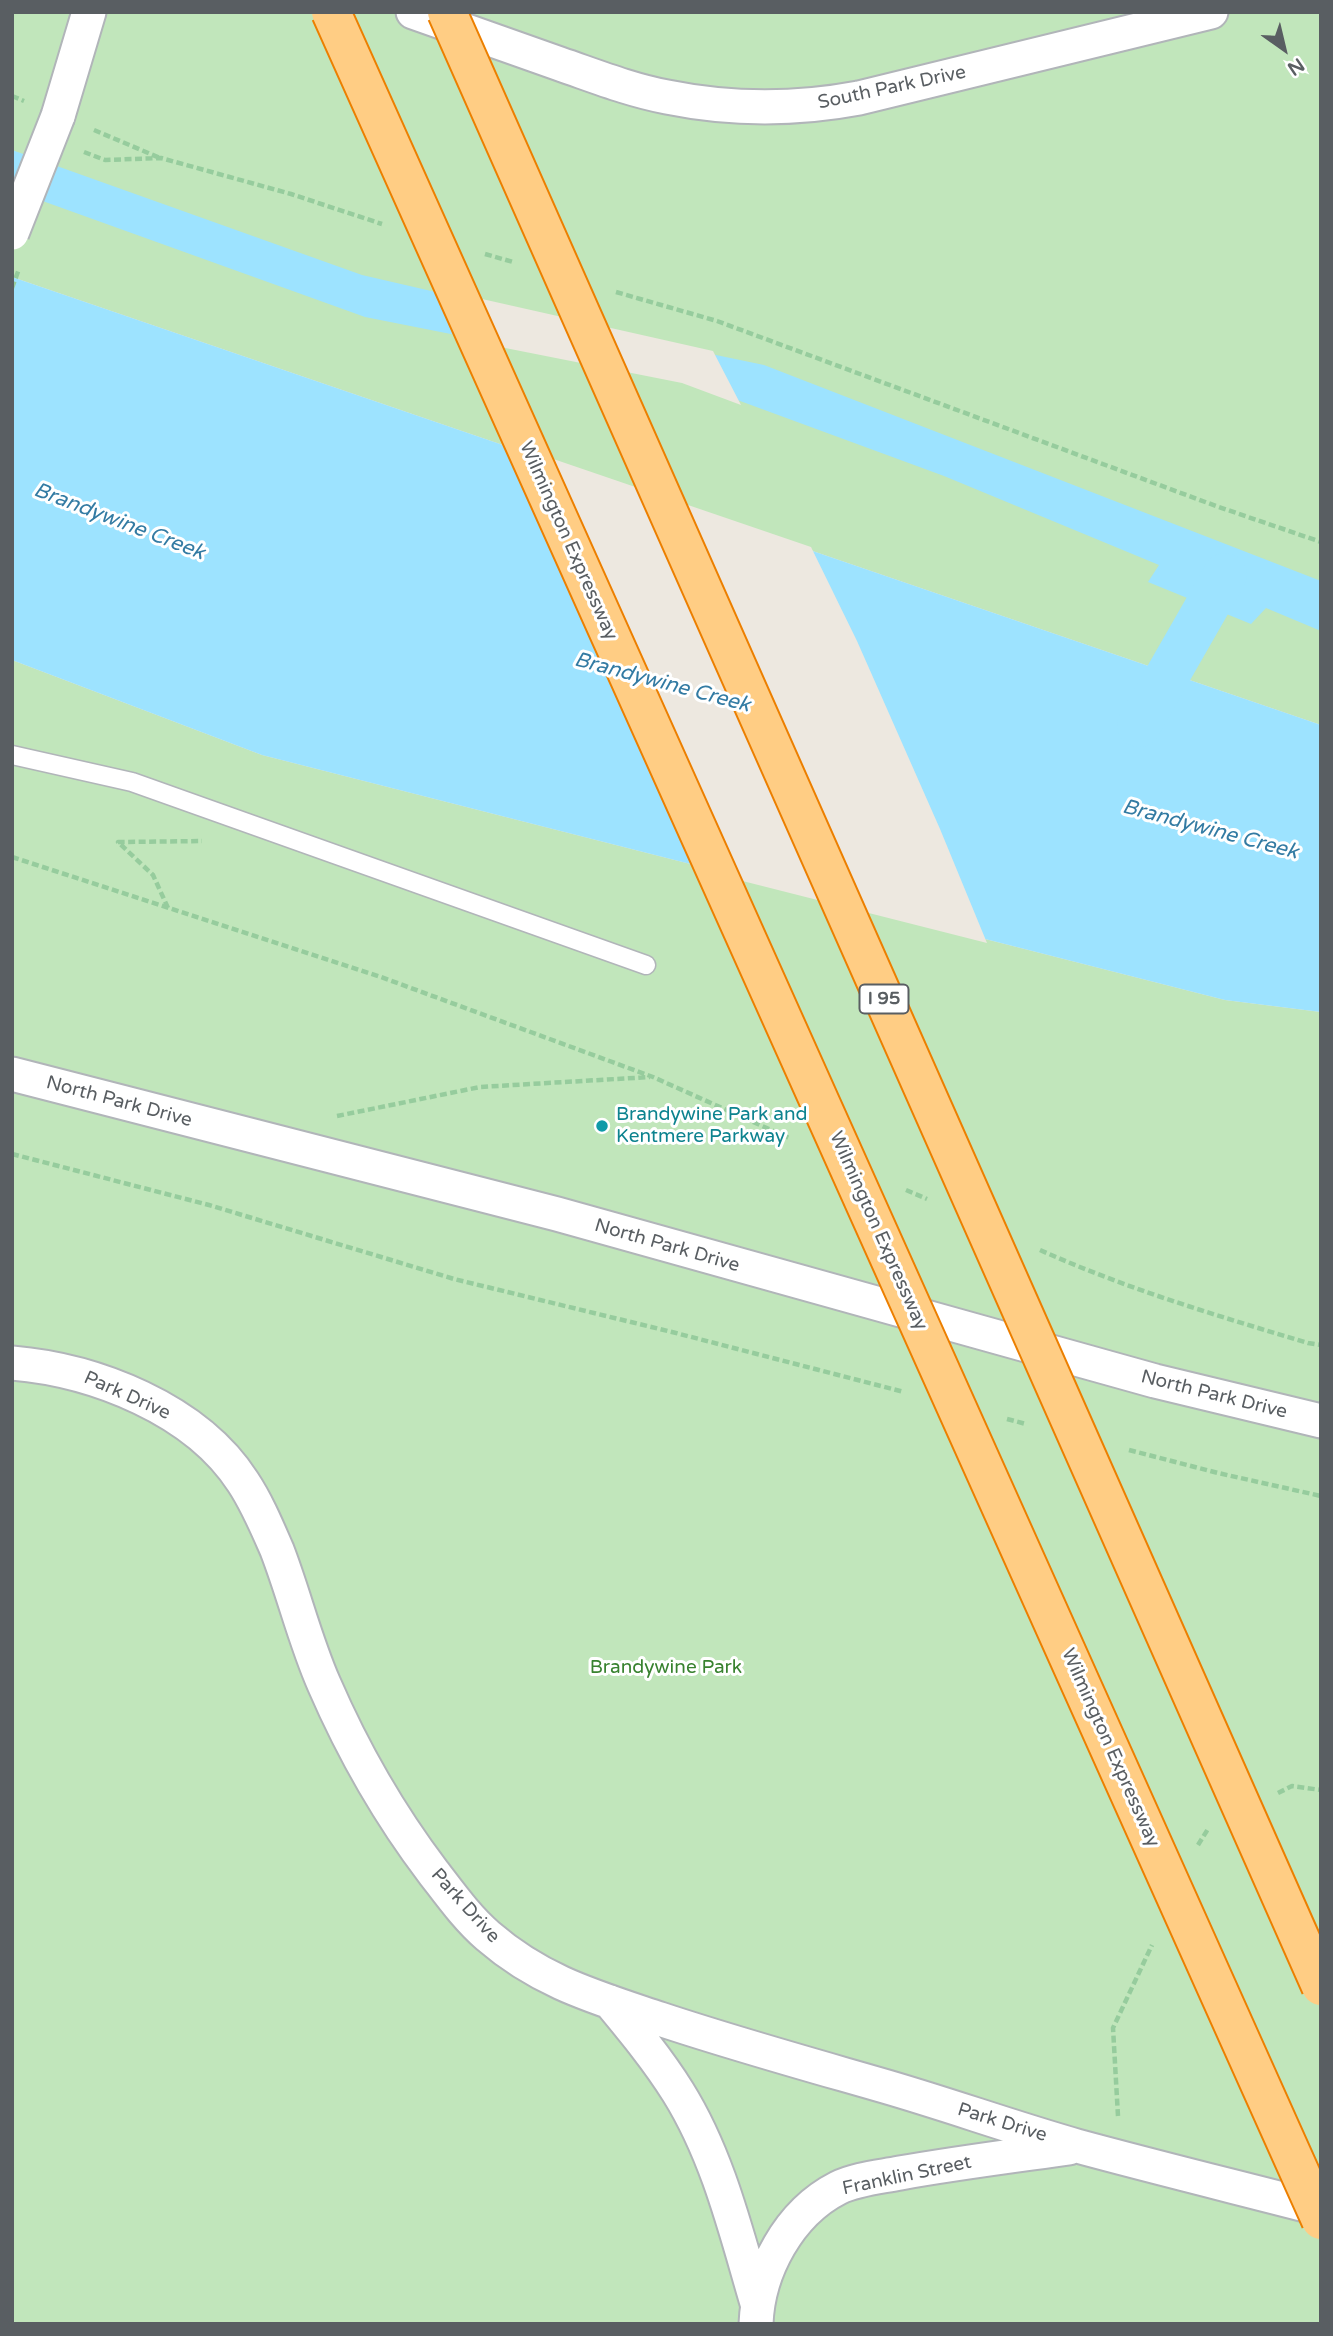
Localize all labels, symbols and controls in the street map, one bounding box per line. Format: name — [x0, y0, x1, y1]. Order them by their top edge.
north arrow — [1249, 14, 1319, 84]
text: N — [1283, 53, 1308, 80]
street label: South Park Drive — [816, 61, 968, 115]
street label: Wilmington Expressway — [514, 438, 622, 644]
water label: Brandywine Creek — [30, 478, 208, 566]
water label: Brandywine Creek — [571, 647, 753, 719]
water label: Brandywine Creek — [1119, 794, 1301, 866]
road number: I 95 — [860, 984, 908, 1014]
street label: North Park Drive — [44, 1072, 194, 1132]
place label: Brandywine Park and Kentmere Parkway — [616, 1104, 808, 1148]
marker: Brandywine Park and Kentmere Parkway — [594, 1118, 610, 1134]
street label: Wilmington Expressway — [824, 1128, 932, 1334]
street label: North Park Drive — [592, 1214, 742, 1278]
street label: North Park Drive — [1139, 1366, 1289, 1424]
street label: Park Drive — [80, 1367, 174, 1425]
street label: Wilmington Expressway — [1056, 1645, 1164, 1851]
park label: Brandywine Park — [590, 1657, 742, 1679]
street label: Park Drive — [426, 1864, 504, 1948]
street label: Park Drive — [955, 2099, 1049, 2147]
street label: Franklin Street — [840, 2151, 974, 2201]

